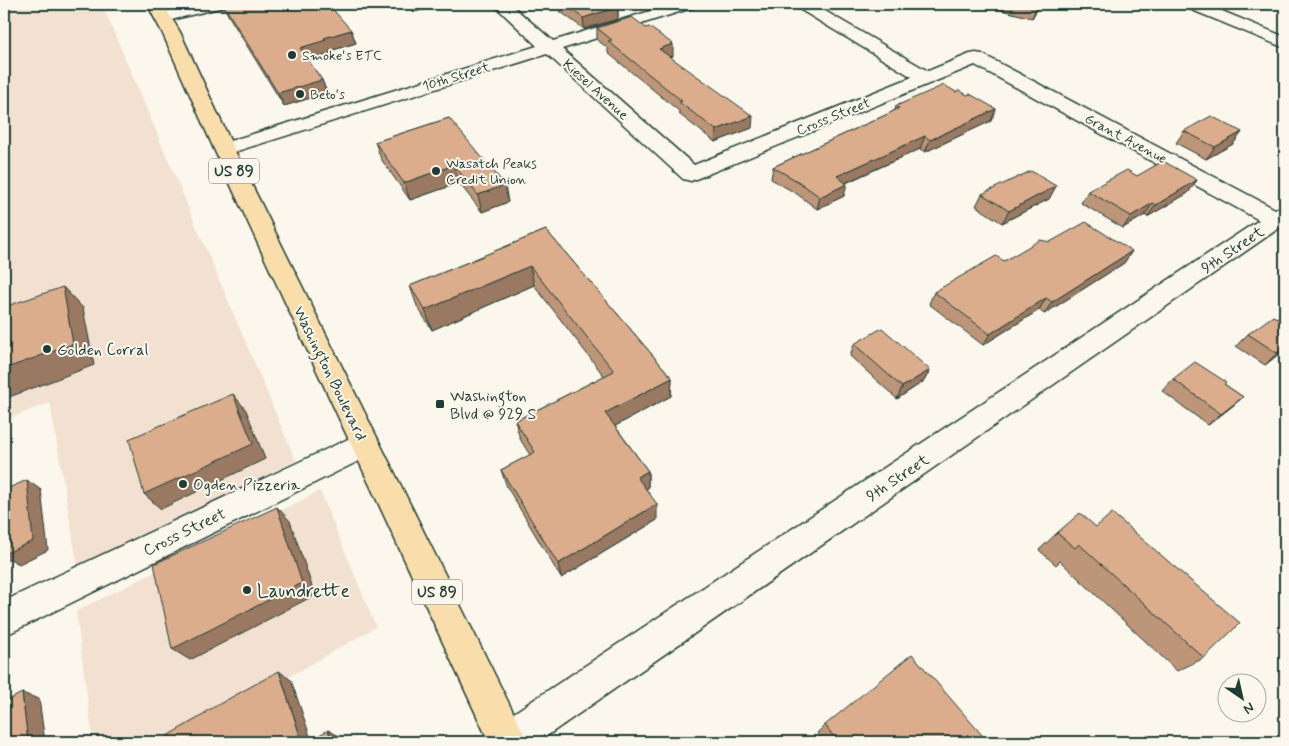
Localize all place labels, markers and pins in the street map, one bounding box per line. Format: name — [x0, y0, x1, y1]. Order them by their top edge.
place label: Smoke's ETC — [302, 47, 382, 65]
marker: Smoke's ETC — [286, 49, 298, 61]
place label: Beto's — [310, 86, 345, 104]
marker: Beto's — [294, 88, 306, 100]
place label: Wasatch Peaks Credit Union — [446, 155, 537, 189]
marker: Wasatch Peaks Credit Union — [430, 165, 442, 177]
place label: Golden Corral — [57, 340, 149, 361]
marker: Golden Corral — [41, 343, 53, 355]
place label: Washington Blvd @ 929 S — [450, 386, 536, 425]
marker: Washington Blvd @ 929 S — [434, 398, 446, 410]
place label: Ogden Pizzeria — [193, 475, 301, 496]
marker: Ogden Pizzeria — [177, 478, 189, 490]
place label: Laundrette — [257, 579, 350, 604]
marker: Laundrette — [241, 584, 253, 596]

